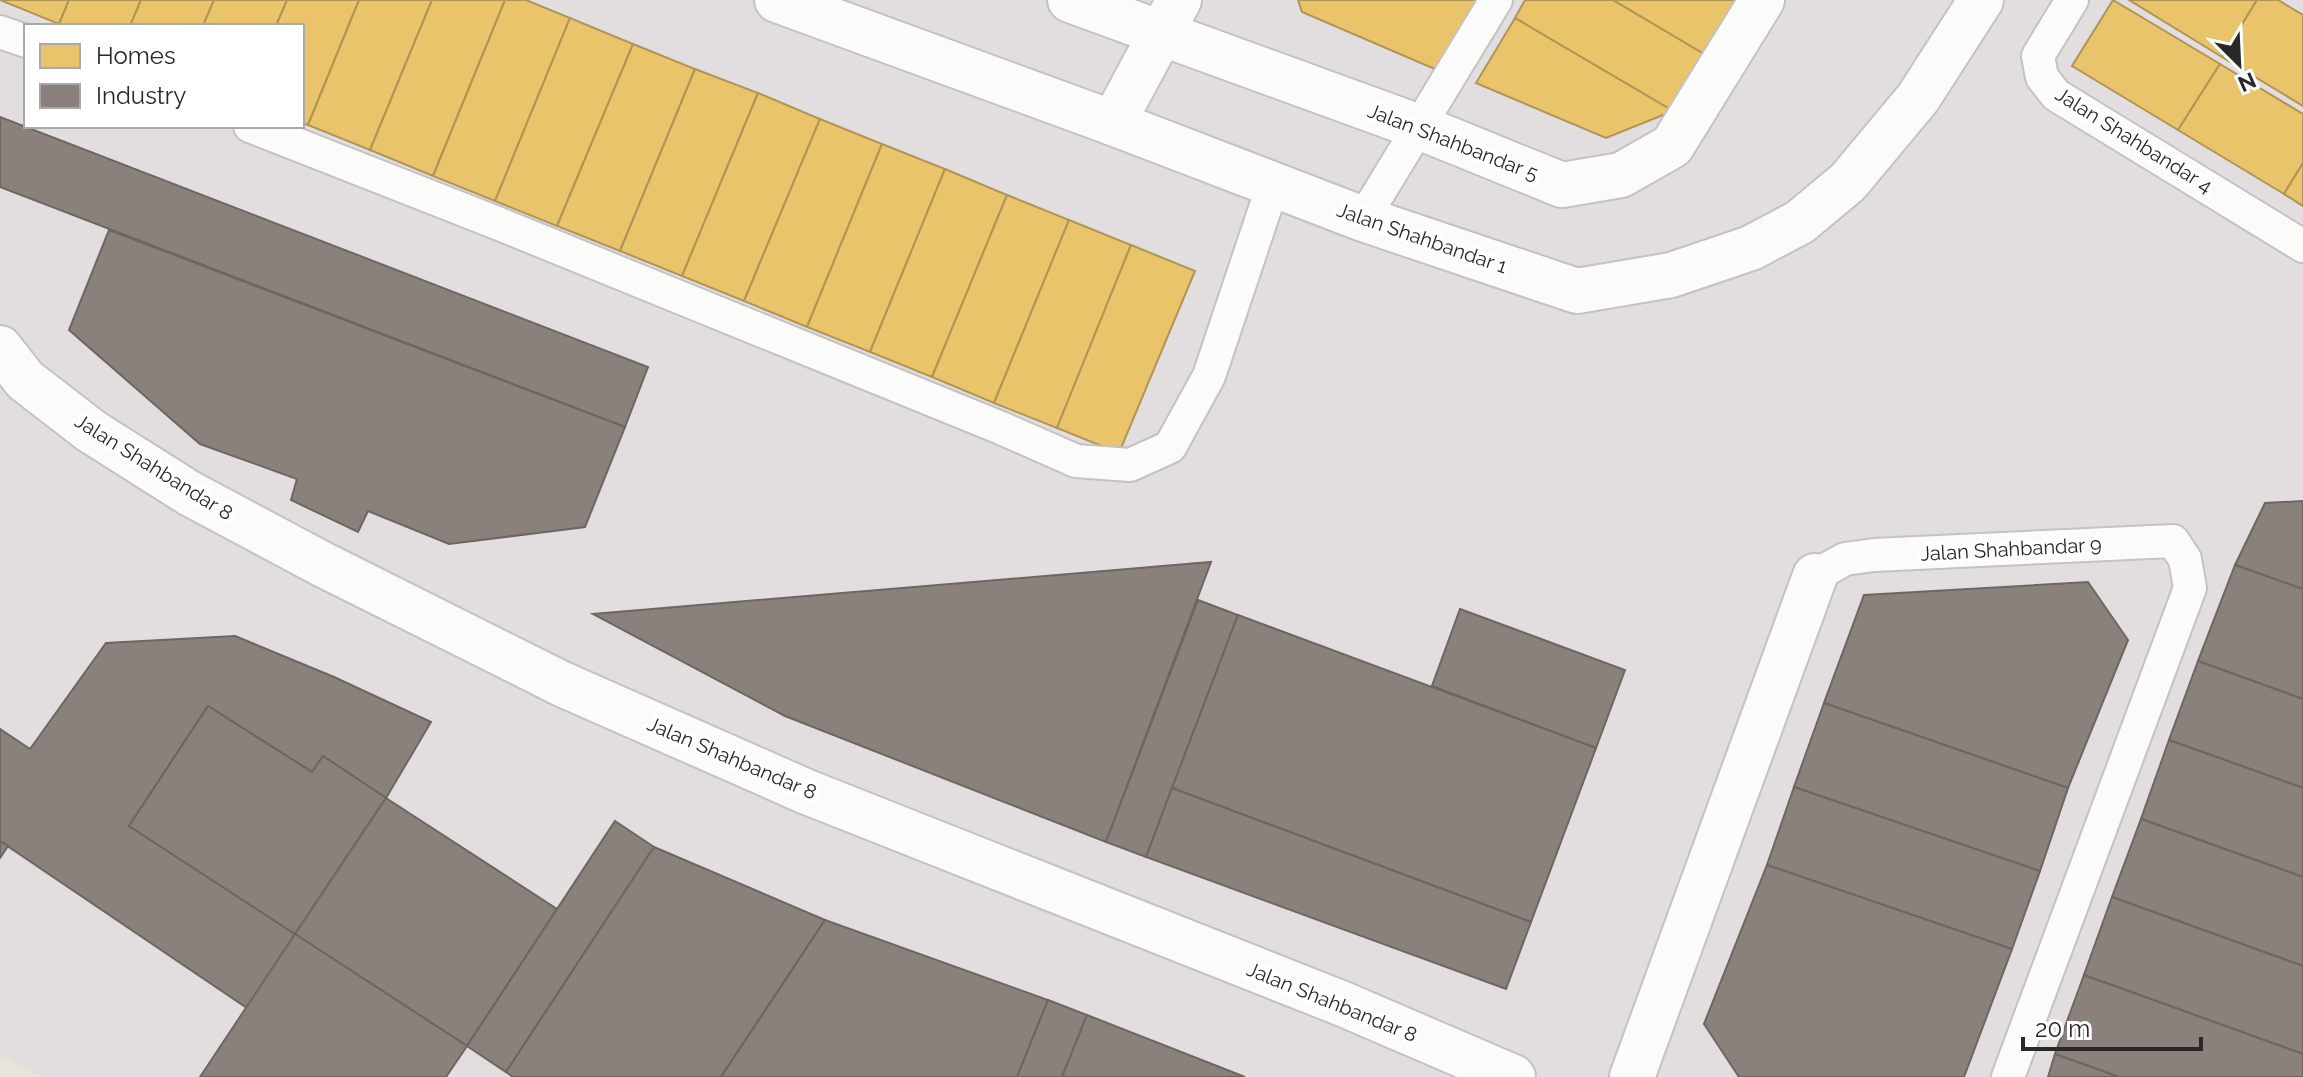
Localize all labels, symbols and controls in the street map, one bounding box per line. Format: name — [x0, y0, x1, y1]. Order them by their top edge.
legend — [24, 24, 304, 128]
north arrow — [2199, 24, 2279, 104]
text: Homes — [96, 41, 176, 70]
text: N — [2234, 67, 2260, 98]
text: Industry — [96, 81, 186, 110]
street label: Jalan Shahbandar 4 — [2051, 82, 2217, 198]
street label: Jalan Shahbandar 5 — [1364, 98, 1542, 186]
street label: Jalan Shahbandar 1 — [1334, 198, 1511, 279]
street label: Jalan Shahbandar 8 — [71, 409, 237, 525]
street label: Jalan Shahbandar 9 — [1920, 532, 2102, 566]
street label: Jalan Shahbandar 8 — [644, 711, 820, 805]
street label: Jalan Shahbandar 8 — [1243, 957, 1421, 1047]
scale bar — [2023, 1001, 2201, 1051]
text: 20 m — [2035, 1014, 2090, 1043]

